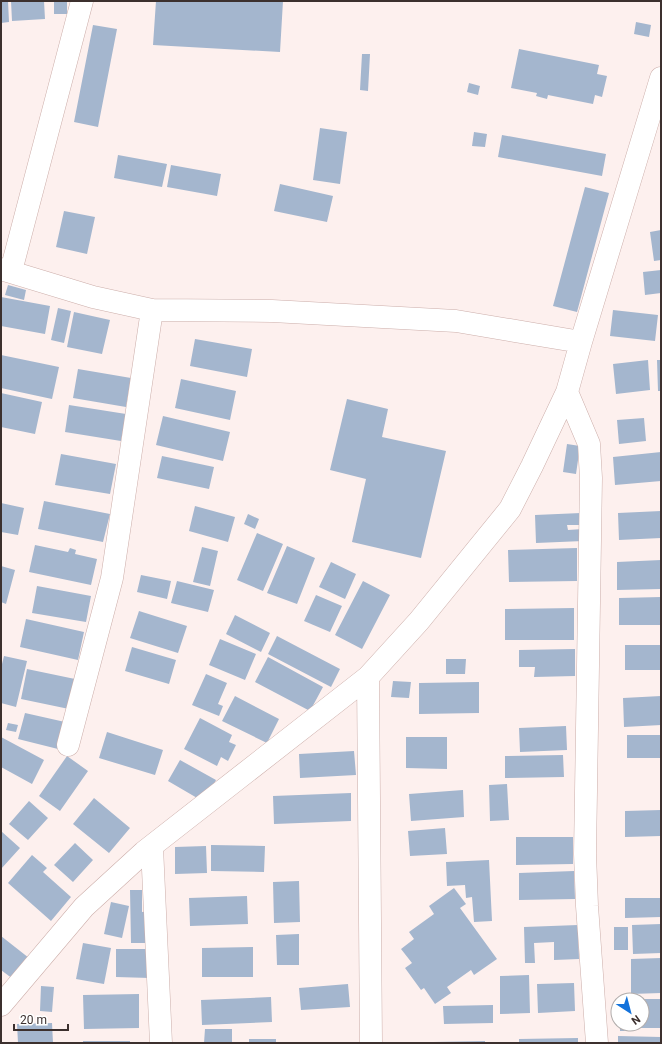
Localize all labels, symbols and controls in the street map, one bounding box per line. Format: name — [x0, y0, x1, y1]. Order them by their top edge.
north arrow — [610, 992, 650, 1032]
scale bar — [14, 1006, 68, 1032]
text: N — [628, 1012, 643, 1027]
text: 20 m — [20, 1013, 47, 1027]

